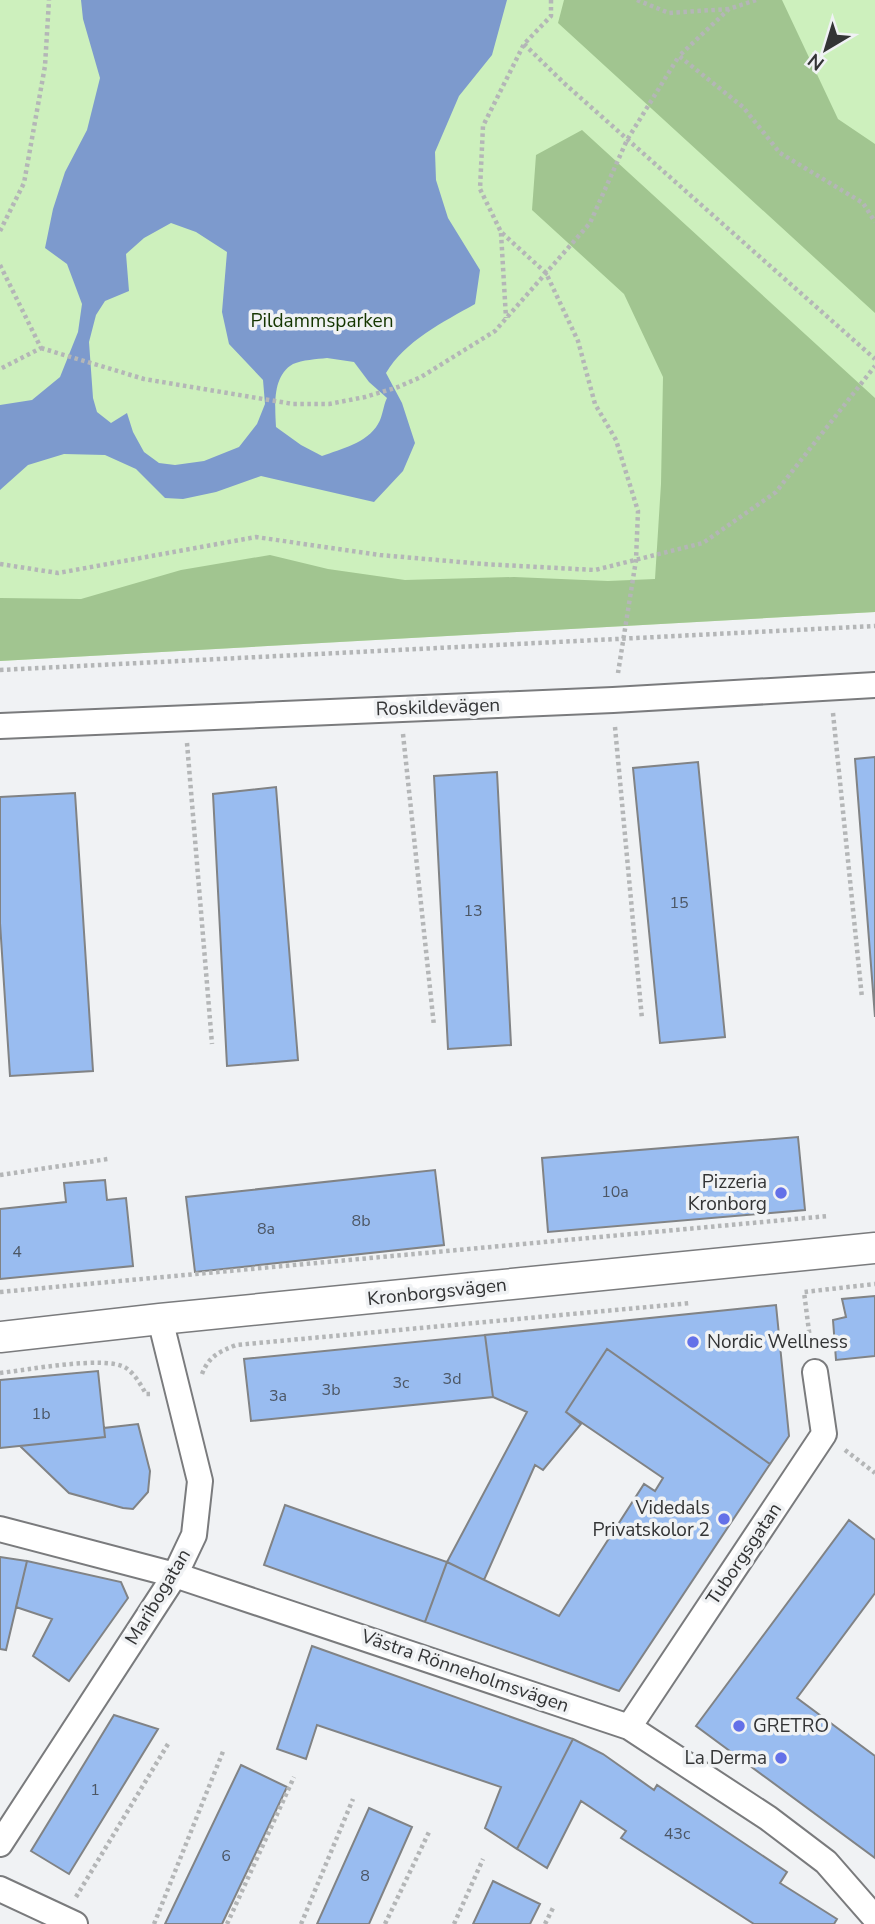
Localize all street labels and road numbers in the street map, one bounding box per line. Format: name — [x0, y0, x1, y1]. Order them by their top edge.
street label: Roskildevägen — [375, 692, 501, 722]
street label: Kronborgsvägen — [366, 1272, 508, 1312]
street label: Tuborgsgatan — [700, 1498, 788, 1610]
street label: Maribogatan — [119, 1544, 197, 1650]
street label: Västra Rönneholmsvägen — [357, 1623, 572, 1719]

